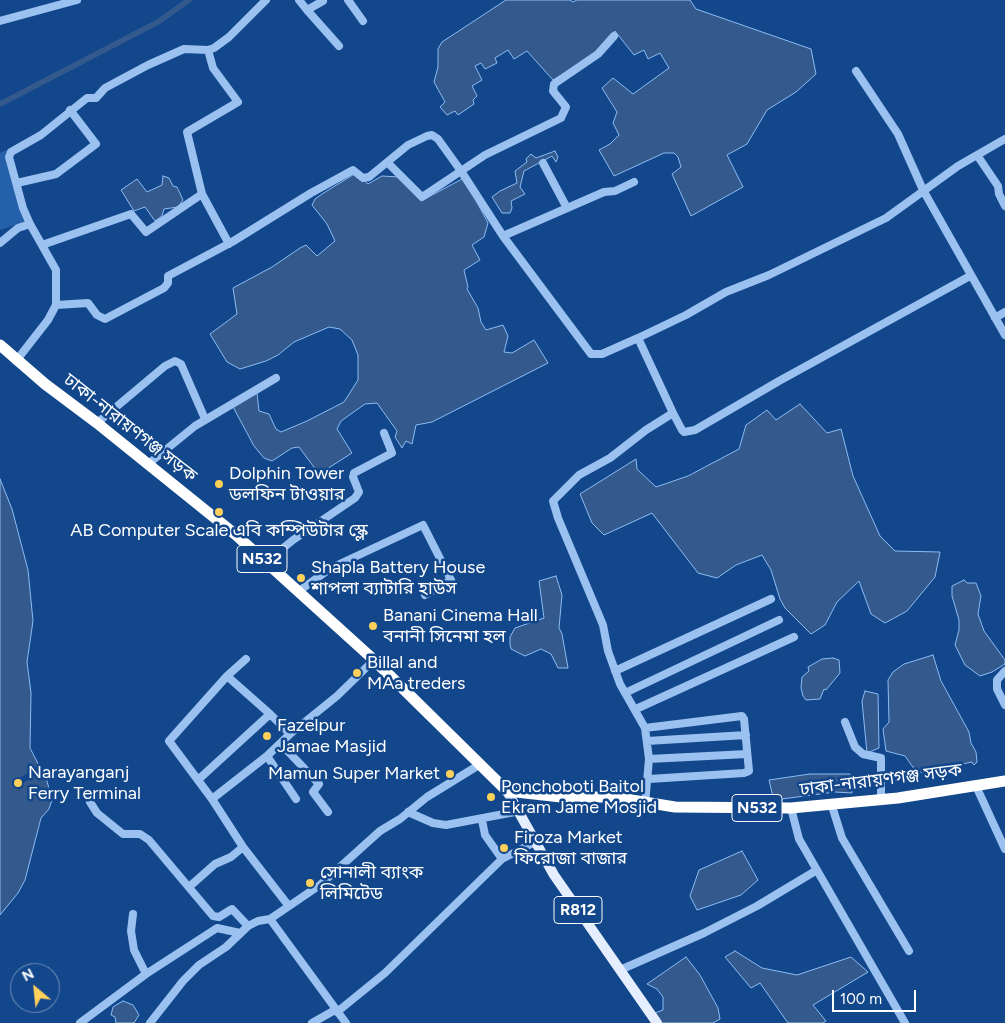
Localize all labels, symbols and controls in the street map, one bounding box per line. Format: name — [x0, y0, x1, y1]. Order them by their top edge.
street label: ঢাকা-নারায়ণগঞ্জ সড়ক — [59, 369, 201, 487]
place label: Dolphin Tower ডলফিন টাওয়ার — [229, 463, 345, 506]
marker: Dolphin Tower ডলফিন টাওয়ার — [213, 478, 225, 490]
marker: AB Computer Scale এবি কম্পিউটার স্কেল — [213, 506, 225, 518]
place label: AB Computer Scale এবি কম্পিউটার স্কেল — [70, 520, 368, 542]
road number: N532 — [237, 546, 287, 572]
place label: Shapla Battery House শাপলা ব্যাটারি হাউস — [311, 557, 485, 600]
marker: Shapla Battery House শাপলা ব্যাটারি হাউস — [295, 572, 307, 584]
place label: Banani Cinema Hall বনানী সিনেমা হল — [383, 605, 538, 648]
marker: Banani Cinema Hall বনানী সিনেমা হল — [367, 620, 379, 632]
place label: Billal and MAa treders — [367, 652, 465, 694]
marker: Billal and MAa treders — [351, 667, 363, 679]
place label: Fazelpur Jamae Masjid — [277, 715, 387, 758]
marker: Fazelpur Jamae Masjid — [261, 730, 273, 742]
street label: ঢাকা-নারায়ণগঞ্জ সড়ক — [799, 759, 963, 801]
place label: Narayanganj Ferry Terminal — [28, 762, 141, 804]
place label: Mamun Super Market — [268, 763, 440, 785]
marker: Mamun Super Market — [444, 768, 456, 780]
place label: Ponchoboti Baitol Ekram Jame Mosjid — [501, 776, 657, 819]
marker: Narayanganj Ferry Terminal — [12, 777, 24, 789]
marker: Ponchoboti Baitol Ekram Jame Mosjid — [485, 791, 497, 803]
road number: N532 — [732, 794, 782, 821]
place label: Firoza Market ফিরোজা বাজার — [514, 827, 627, 870]
marker: Firoza Market ফিরোজা বাজার — [498, 842, 510, 854]
place label: সোনালী ব্যাংক লিমিটেড — [320, 862, 423, 904]
marker: সোনালী ব্যাংক লিমিটেড — [304, 877, 316, 889]
road number: R812 — [554, 896, 602, 924]
north arrow — [10, 963, 60, 1013]
text: N — [19, 965, 37, 985]
scale bar — [835, 980, 919, 1012]
text: 100 m — [840, 990, 882, 1008]

